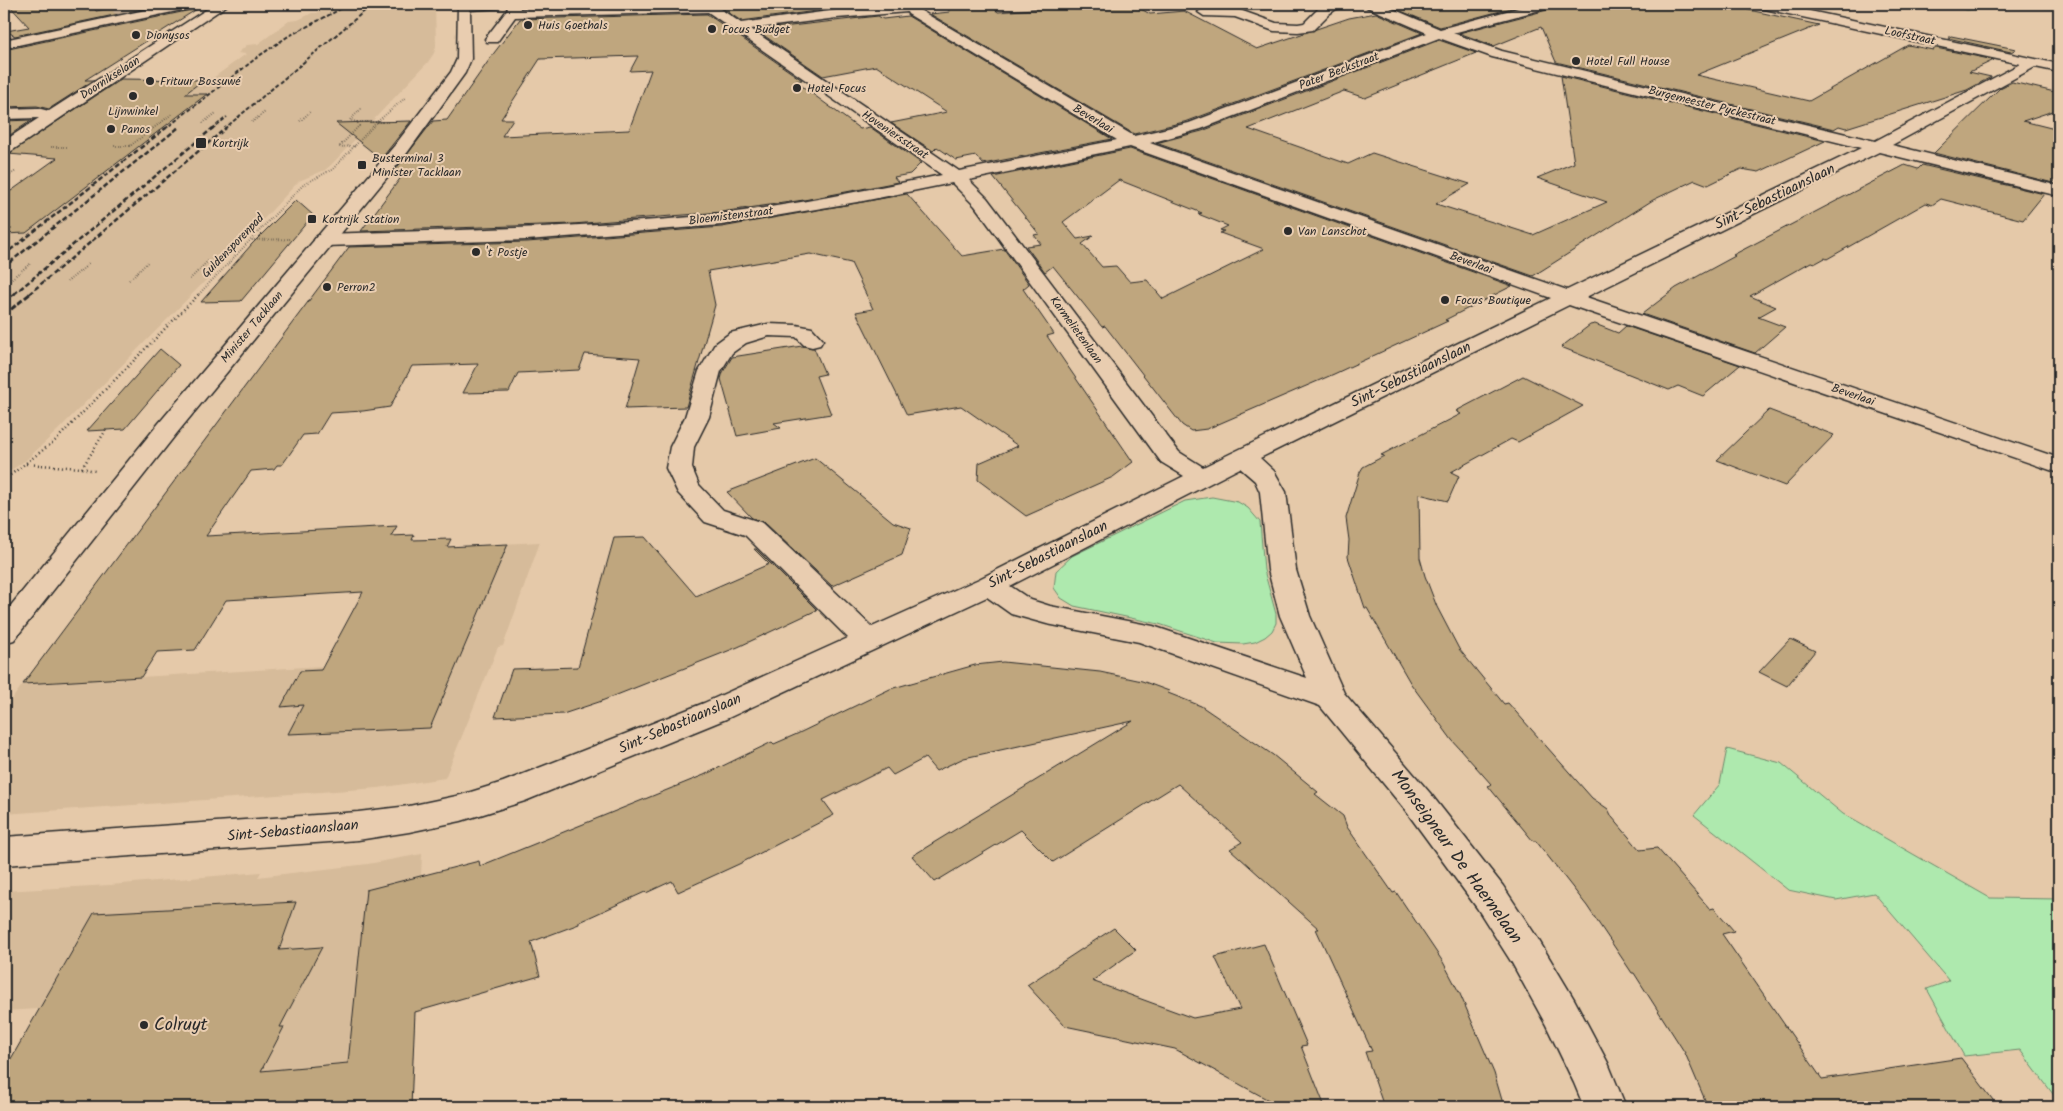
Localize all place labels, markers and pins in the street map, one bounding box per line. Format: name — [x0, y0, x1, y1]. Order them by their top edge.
place label: Huis Goethals — [538, 16, 608, 35]
marker: Huis Goethals — [522, 19, 534, 31]
place label: Focus Budget — [722, 20, 790, 39]
marker: Focus Budget — [706, 23, 718, 35]
place label: Dionysos — [146, 26, 190, 45]
marker: Dionysos — [130, 29, 142, 41]
place label: Hotel Full House — [1586, 52, 1670, 71]
marker: Hotel Full House — [1570, 55, 1582, 67]
place label: Frituur Bossuwé — [160, 72, 241, 91]
marker: Frituur Bossuwé — [144, 75, 156, 87]
place label: Hotel Focus — [807, 79, 866, 98]
marker: Hotel Focus — [791, 82, 803, 94]
marker: Lijnwinkel — [127, 90, 139, 102]
place label: Lijnwinkel — [108, 102, 158, 121]
place label: Panos — [121, 120, 150, 139]
marker: Panos — [105, 123, 117, 135]
place label: Kortrijk — [212, 134, 249, 153]
marker: Kortrijk — [194, 136, 208, 150]
place label: Busterminal 3 Minister Tacklaan — [372, 149, 461, 182]
marker: Busterminal 3 Minister Tacklaan — [356, 159, 368, 171]
place label: Kortrijk Station — [322, 210, 399, 229]
marker: Kortrijk Station — [306, 213, 318, 225]
place label: Van Lanschot — [1298, 222, 1367, 241]
marker: Van Lanschot — [1282, 225, 1294, 237]
place label: 't Postje — [486, 243, 528, 262]
marker: 't Postje — [470, 246, 482, 258]
place label: Perron2 — [337, 278, 376, 297]
marker: Perron2 — [321, 281, 333, 293]
place label: Focus Boutique — [1455, 291, 1532, 310]
marker: Focus Boutique — [1439, 294, 1451, 306]
place label: Colruyt — [154, 1011, 208, 1040]
marker: Colruyt — [138, 1019, 150, 1031]

